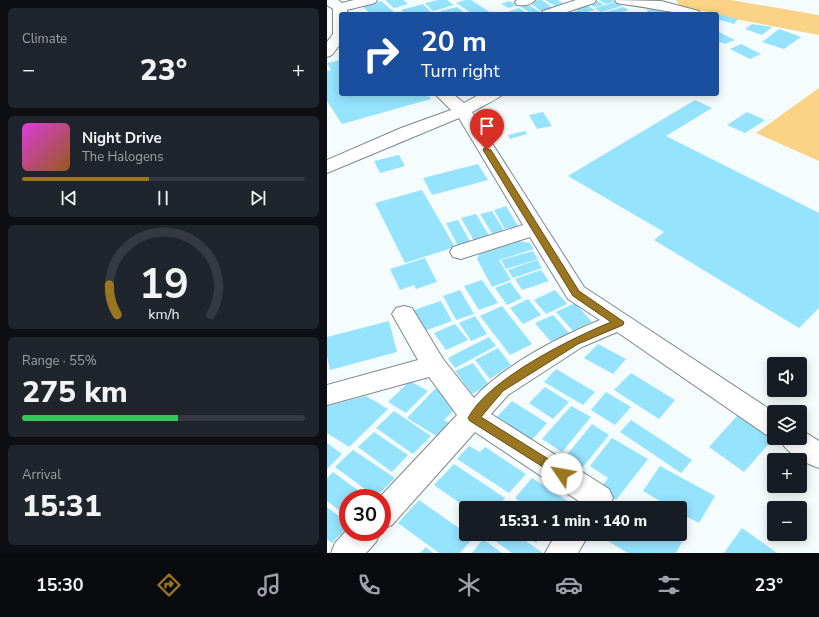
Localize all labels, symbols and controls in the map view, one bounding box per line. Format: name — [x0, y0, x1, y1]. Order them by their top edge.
text: 20 m — [421, 23, 487, 61]
icon: right — [355, 28, 407, 80]
text: Climate — [22, 30, 67, 48]
text: 23° — [140, 50, 187, 91]
text: − — [22, 55, 35, 85]
text: + — [292, 55, 305, 85]
text: Turn right — [421, 59, 500, 83]
pin — [470, 109, 504, 150]
icon: arrive — [476, 115, 498, 137]
text: Night Drive — [82, 128, 162, 148]
text: The Halogens — [82, 148, 163, 166]
icon: previous — [58, 187, 80, 209]
icon: pause — [152, 187, 174, 209]
icon: next — [247, 187, 269, 209]
text: 19 — [139, 255, 188, 312]
text: km/h — [148, 304, 179, 323]
text: Range · 55% — [22, 352, 97, 370]
map controls — [767, 357, 807, 541]
button: sound — [767, 357, 807, 397]
text: 275 km — [22, 372, 128, 413]
button: layers — [767, 405, 807, 445]
position arrow — [541, 453, 583, 495]
button: + — [767, 453, 807, 493]
text: Arrival — [22, 466, 61, 484]
text: 15:31 — [22, 486, 102, 527]
speed limit sign: 30 — [339, 489, 391, 541]
button: − — [767, 501, 807, 541]
text: 15:31 · 1 min · 140 m — [499, 511, 647, 531]
icon: directions — [155, 571, 183, 599]
icon: music — [255, 571, 283, 599]
icon: phone — [355, 571, 383, 599]
icon: climate — [455, 571, 483, 599]
icon: car — [555, 571, 583, 599]
icon: filters — [655, 571, 683, 599]
text: 15:30 — [36, 573, 84, 597]
text: 23° — [755, 573, 783, 597]

